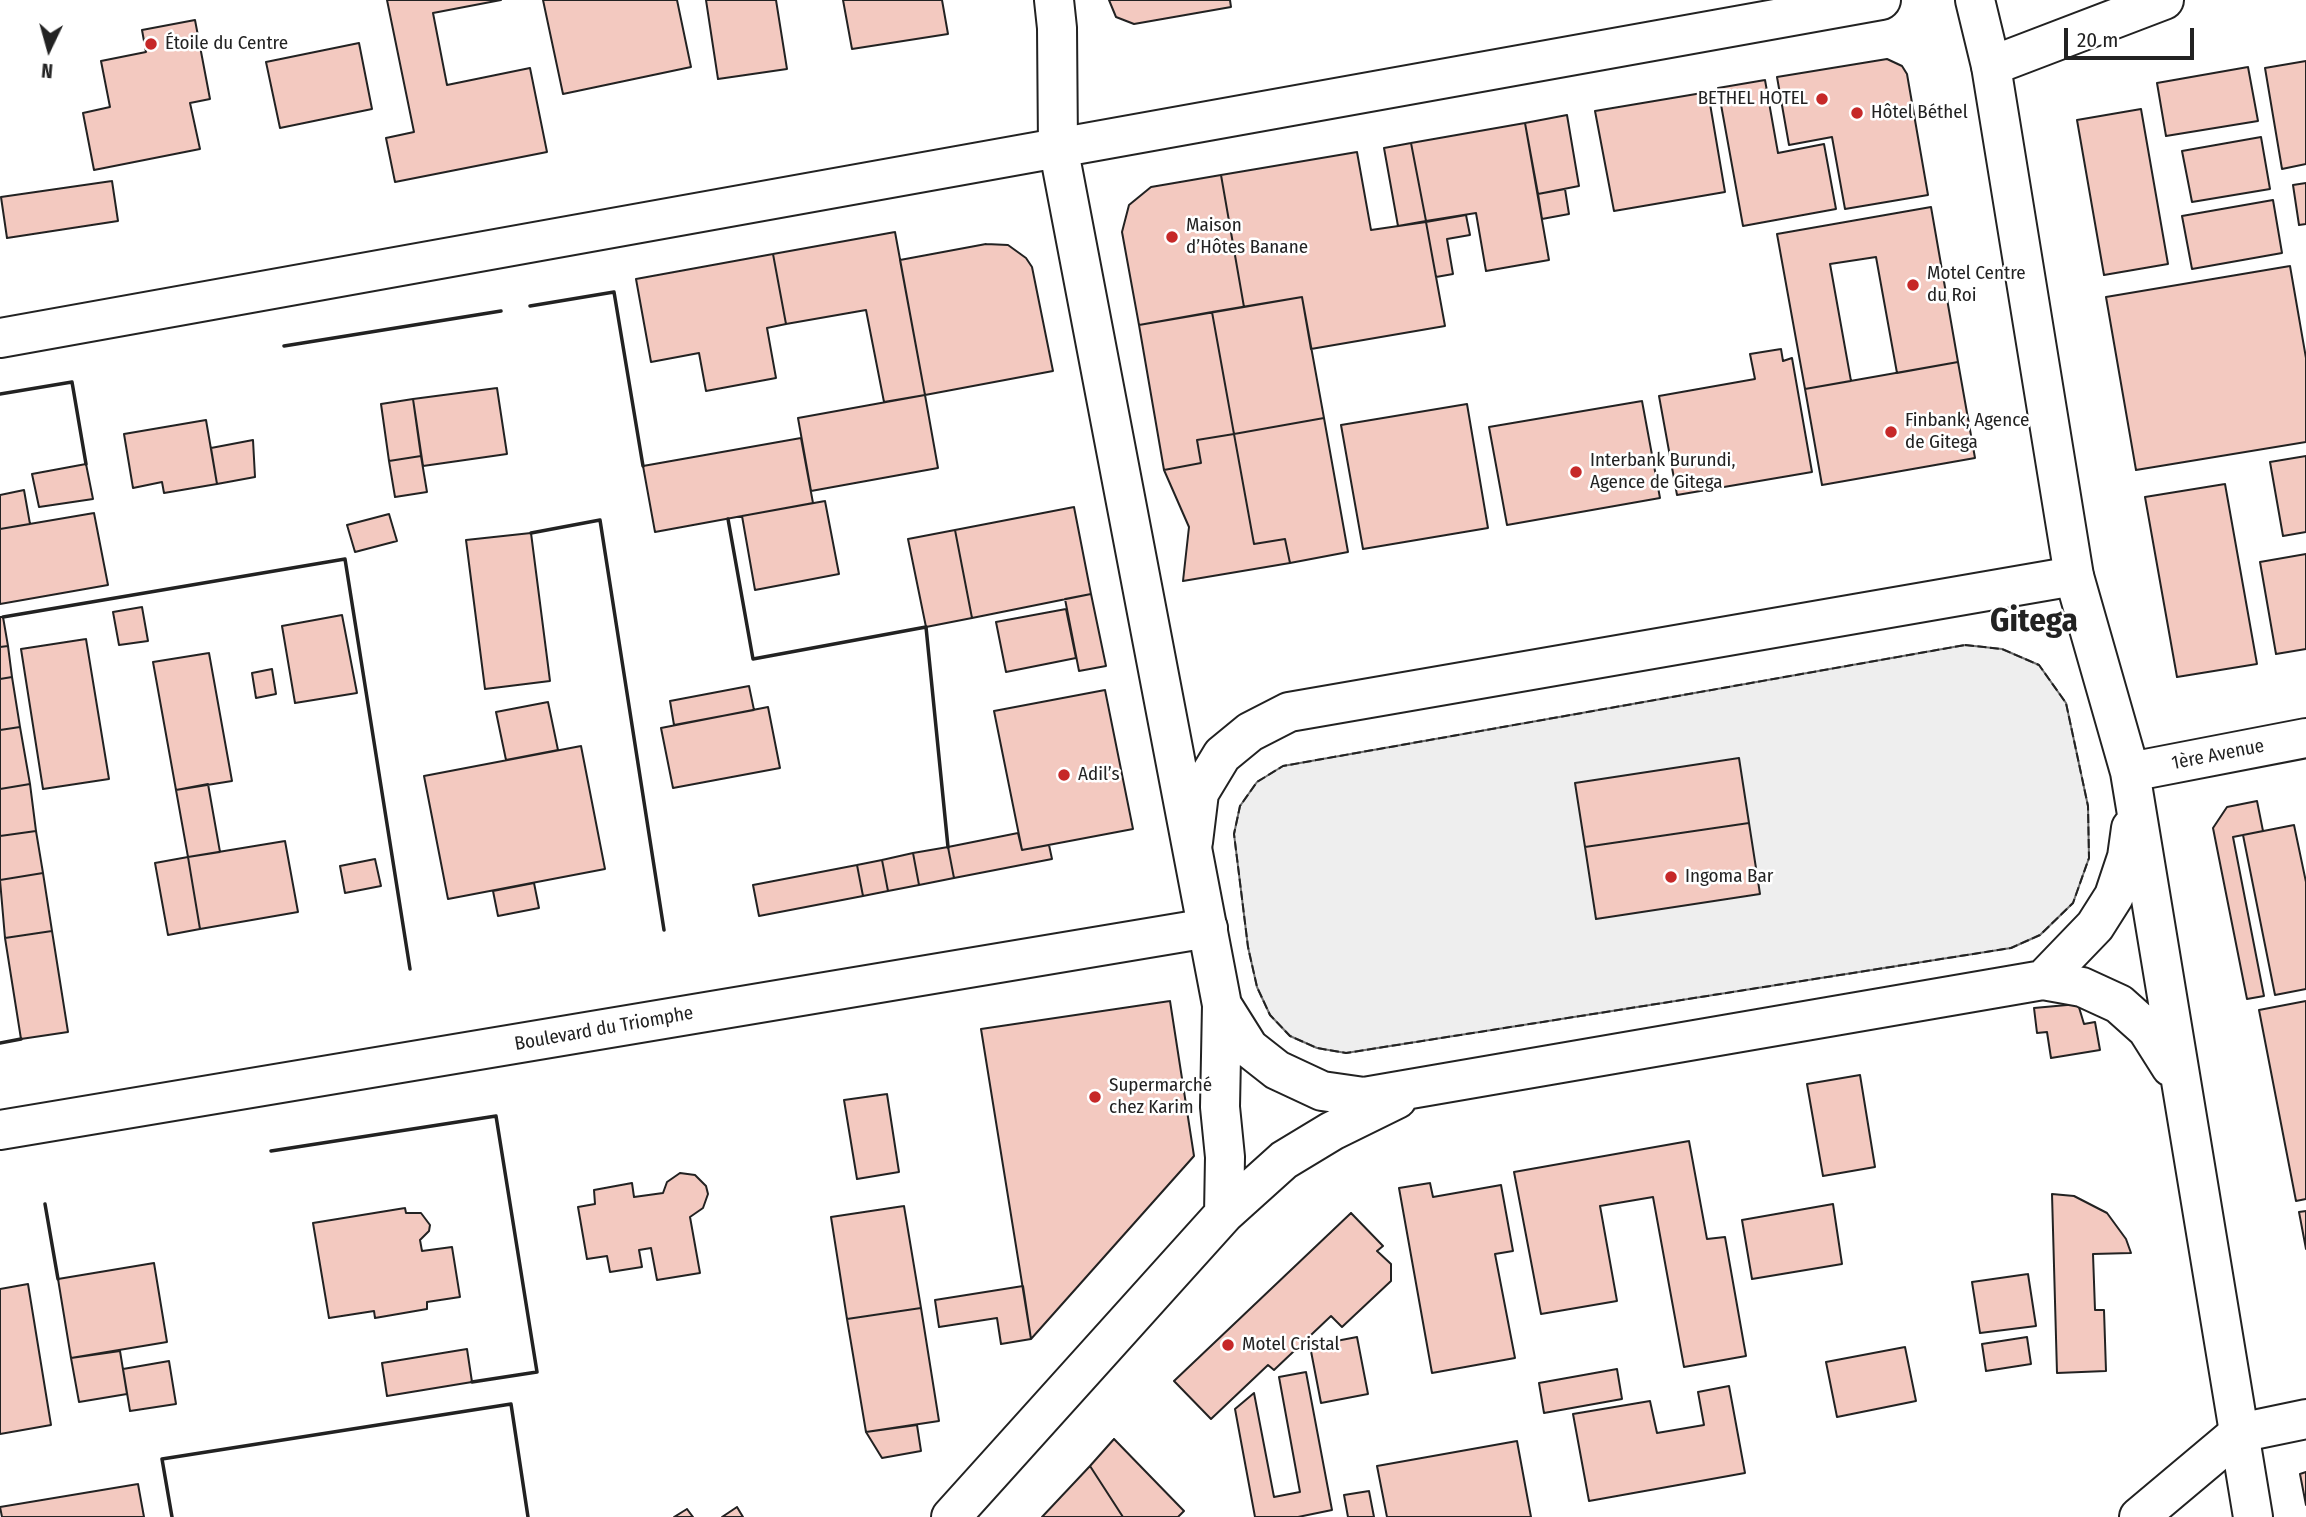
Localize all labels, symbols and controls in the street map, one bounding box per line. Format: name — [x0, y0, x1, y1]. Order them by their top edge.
north arrow — [14, 14, 84, 84]
scale bar — [2068, 14, 2198, 58]
text: 20 m — [2077, 27, 2118, 53]
place label: Étoile du Centre — [165, 33, 288, 55]
marker: Étoile du Centre — [143, 36, 159, 52]
text: N — [40, 58, 54, 82]
place label: BETHEL HOTEL — [1698, 88, 1808, 110]
marker: BETHEL HOTEL — [1814, 91, 1830, 107]
place label: Hôtel Béthel — [1871, 102, 1968, 124]
marker: Hôtel Béthel — [1849, 105, 1865, 121]
place label: Maison d’Hôtes Banane — [1186, 215, 1308, 259]
marker: Maison d’Hôtes Banane — [1164, 229, 1180, 245]
place label: Motel Centre du Roi — [1927, 263, 2026, 307]
marker: Motel Centre du Roi — [1905, 277, 1921, 293]
place label: Finbank, Agence de Gitega — [1905, 410, 2029, 454]
marker: Finbank, Agence de Gitega — [1883, 424, 1899, 440]
place label: Interbank Burundi, Agence de Gitega — [1590, 450, 1735, 494]
marker: Interbank Burundi, Agence de Gitega — [1568, 464, 1584, 480]
district label: Gitega — [1990, 602, 2078, 642]
street label: 1ère Avenue — [2170, 735, 2266, 775]
place label: Adil’s — [1078, 764, 1120, 786]
marker: Adil’s — [1056, 767, 1072, 783]
place label: Ingoma Bar — [1685, 866, 1773, 888]
marker: Ingoma Bar — [1663, 869, 1679, 885]
street label: Boulevard du Triomphe — [513, 1002, 695, 1056]
place label: Supermarché chez Karim — [1109, 1075, 1212, 1119]
marker: Supermarché chez Karim — [1087, 1089, 1103, 1105]
place label: Motel Cristal — [1242, 1334, 1339, 1356]
marker: Motel Cristal — [1220, 1337, 1236, 1353]

